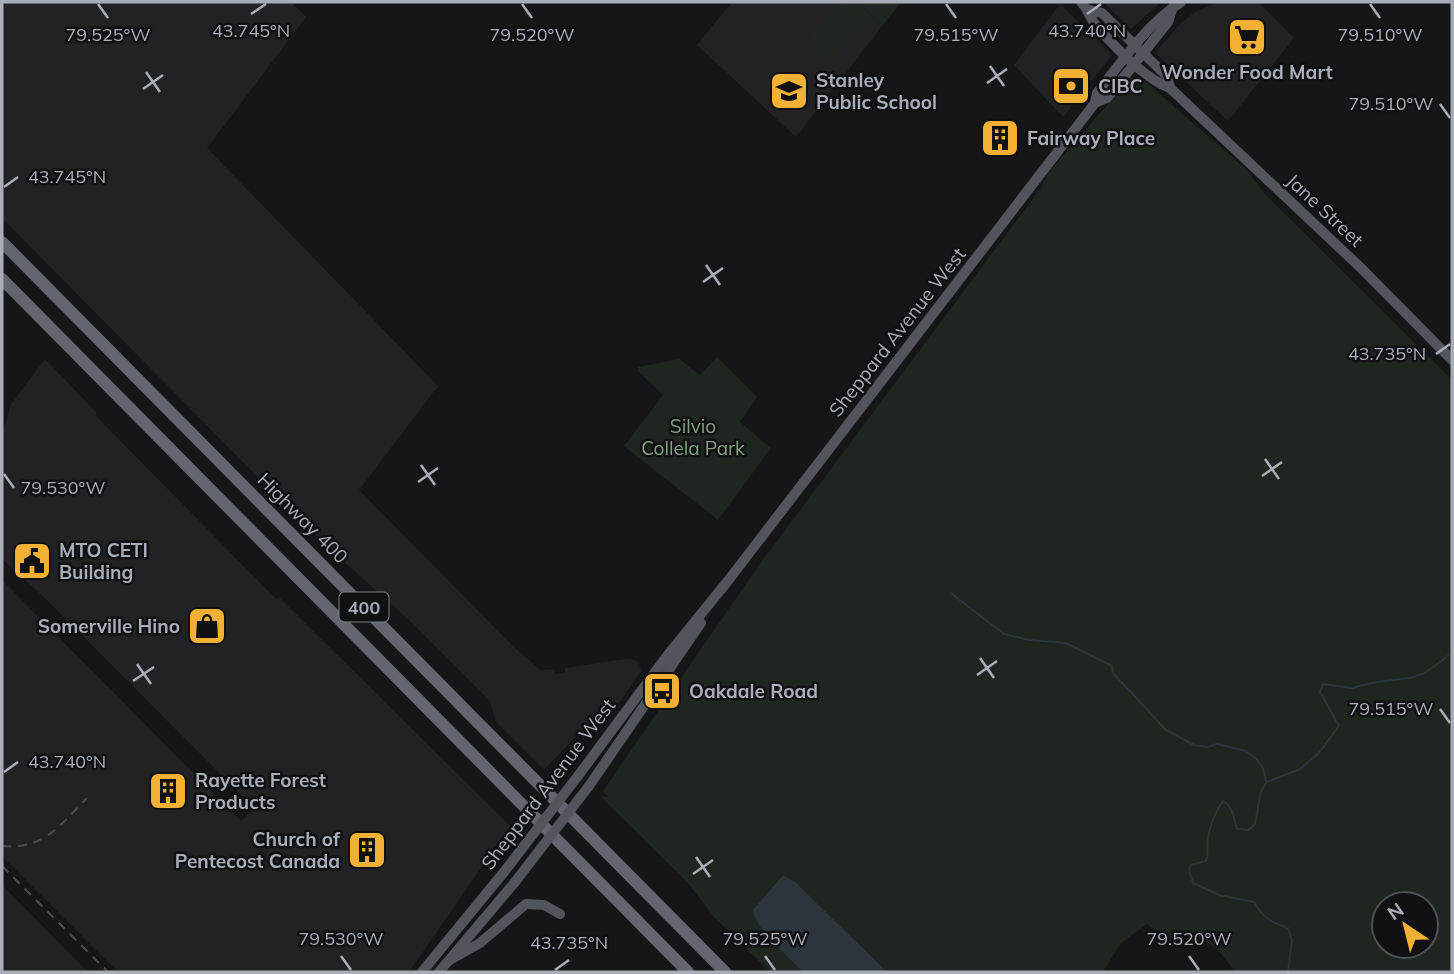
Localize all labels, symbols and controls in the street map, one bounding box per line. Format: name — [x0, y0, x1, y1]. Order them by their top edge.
supermarket icon: Wonder Food Mart — [1226, 16, 1268, 58]
text: 43.745°N — [212, 19, 290, 42]
text: 43.740°N — [1048, 19, 1126, 42]
text: 79.525°W — [65, 23, 151, 46]
text: 79.520°W — [489, 23, 575, 46]
text: 79.515°W — [913, 23, 999, 46]
text: 79.510°W — [1337, 23, 1423, 46]
place label: Wonder Food Mart — [1161, 60, 1333, 84]
bank icon: CIBC — [1050, 65, 1092, 107]
place label: Stanley Public School — [816, 68, 937, 114]
school or university icon: Stanley Public School — [768, 70, 810, 112]
place label: CIBC — [1098, 74, 1143, 98]
text: 79.510°W — [1348, 92, 1434, 115]
building icon: Fairway Place — [979, 117, 1021, 159]
place label: Fairway Place — [1027, 126, 1155, 150]
text: 43.745°N — [28, 165, 106, 188]
street label: Jane Street — [1281, 168, 1369, 252]
street label: Sheppard Avenue West — [823, 242, 971, 421]
text: 43.735°N — [1348, 342, 1426, 365]
park label: Silvio Collela Park — [641, 414, 745, 460]
street label: Highway 400 — [253, 468, 353, 568]
text: 79.530°W — [20, 476, 106, 499]
place label: MTO CETI Building — [59, 538, 148, 584]
public building icon: MTO CETI Building — [11, 540, 53, 582]
road number: 400 — [340, 592, 388, 622]
shop icon: Somerville Hino — [186, 605, 228, 647]
place label: Somerville Hino — [38, 614, 180, 638]
bus stop icon: Oakdale Road — [641, 670, 683, 712]
place label: Oakdale Road — [689, 679, 818, 703]
street label: Sheppard Avenue West — [476, 693, 620, 874]
text: 79.515°W — [1348, 697, 1434, 720]
text: 43.740°N — [28, 750, 106, 773]
place label: Rayette Forest Products — [195, 768, 326, 814]
building icon: Rayette Forest Products — [147, 770, 189, 812]
place label: Church of Pentecost Canada — [175, 827, 341, 873]
building icon: Church of Pentecost Canada — [346, 829, 388, 871]
north arrow — [1370, 890, 1440, 960]
text: N — [1382, 897, 1408, 925]
text: 79.530°W — [298, 927, 384, 950]
text: 79.525°W — [722, 927, 808, 950]
text: 79.520°W — [1146, 927, 1232, 950]
text: 43.735°N — [530, 931, 608, 954]

